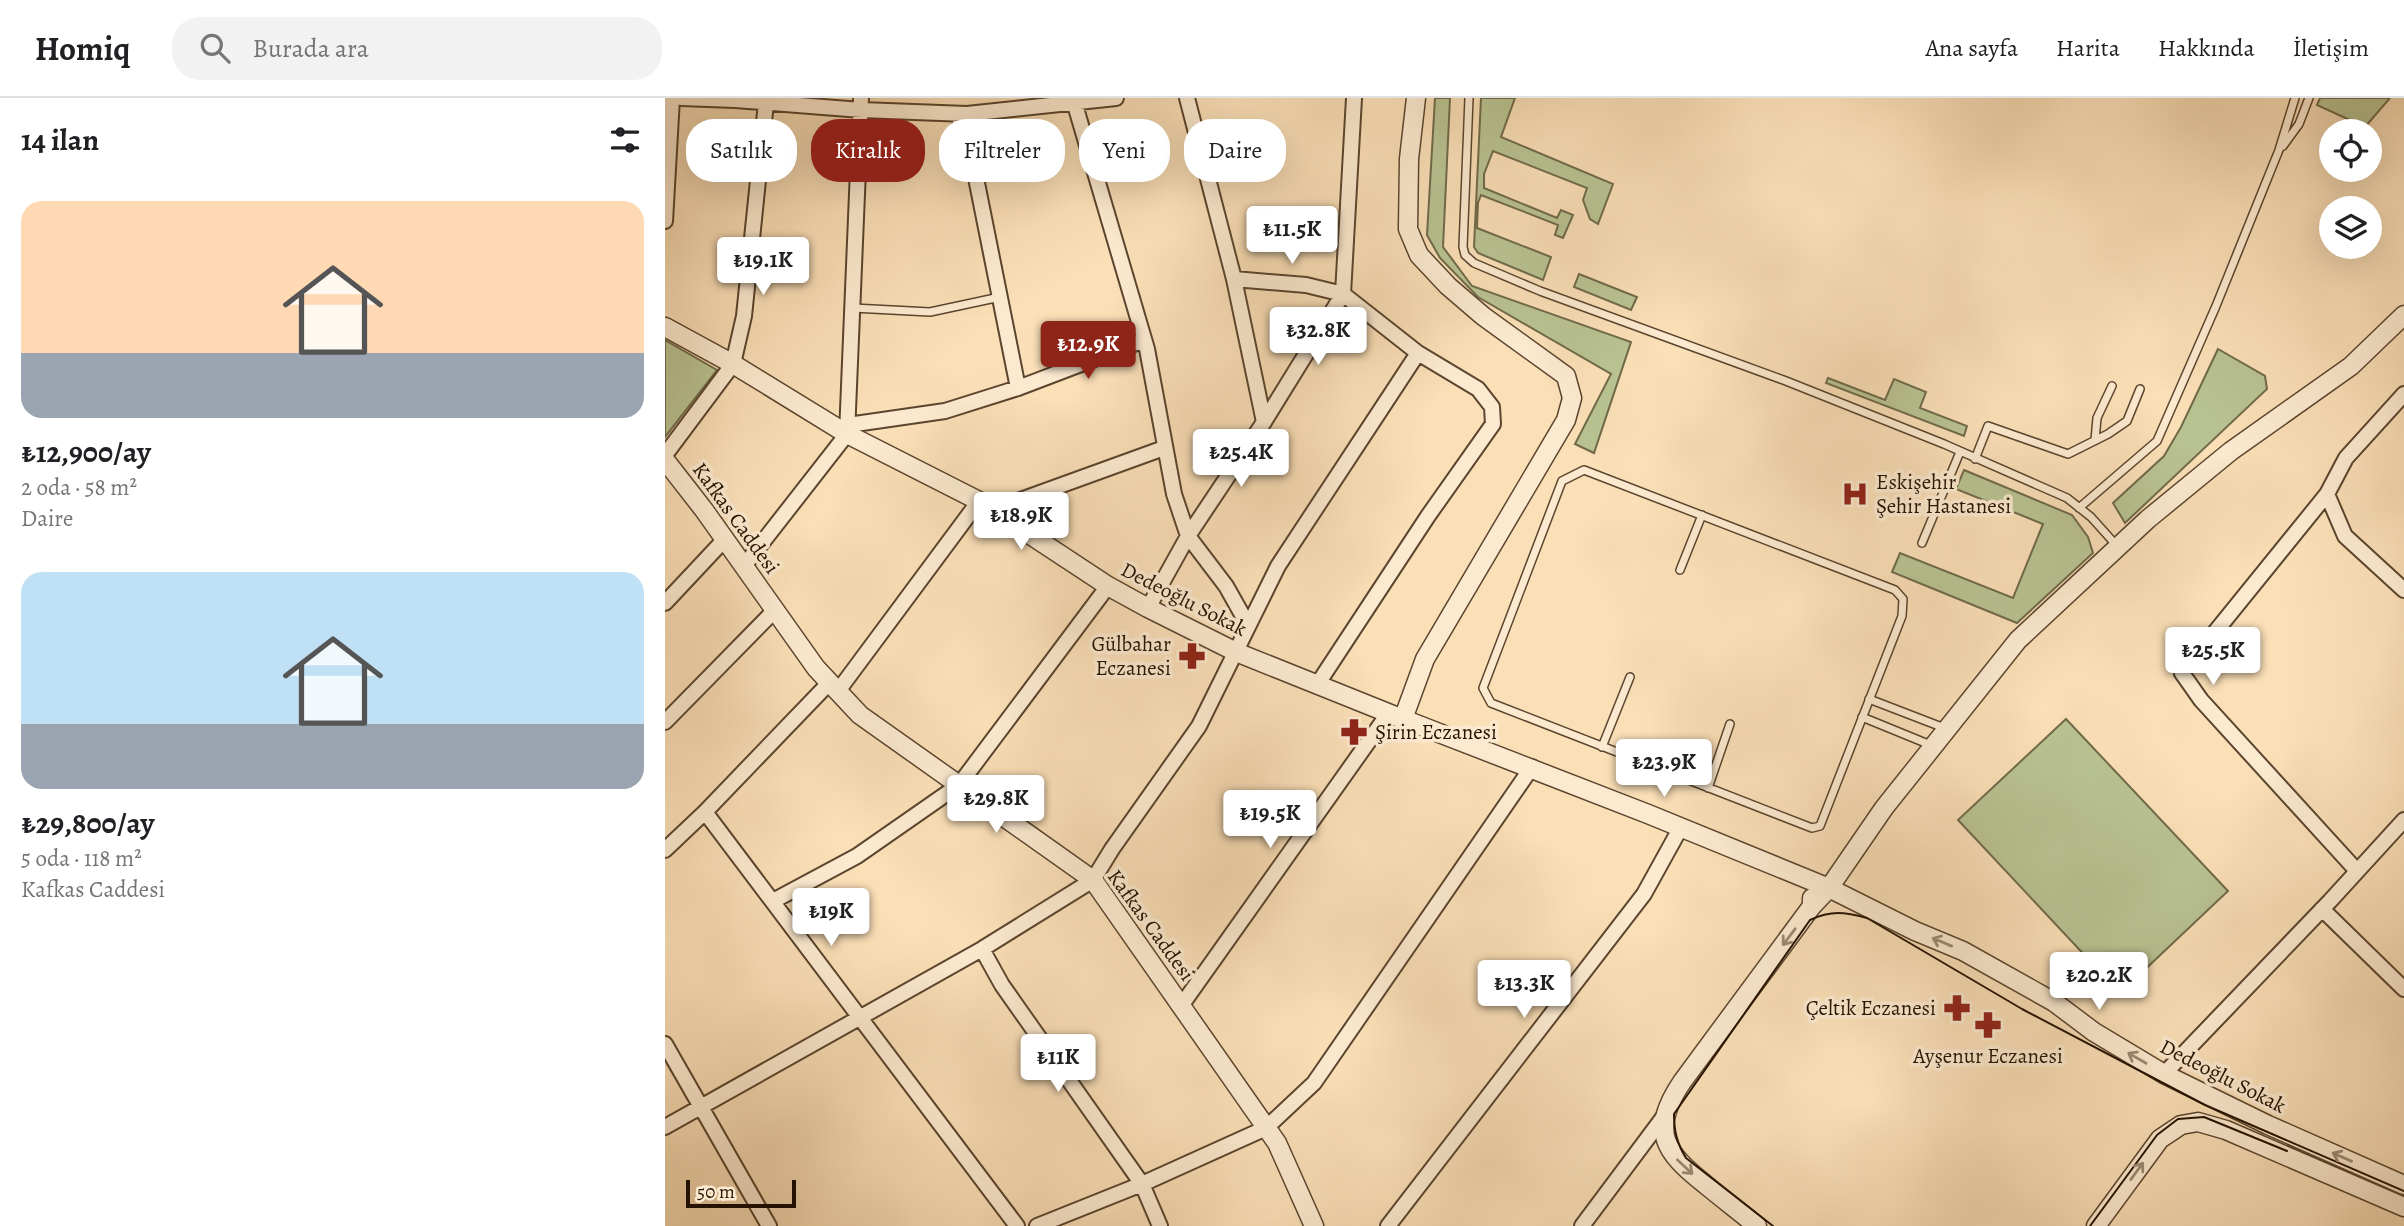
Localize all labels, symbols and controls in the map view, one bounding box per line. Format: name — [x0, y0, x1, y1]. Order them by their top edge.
search box — [172, 17, 662, 80]
text: Homiq — [35, 26, 130, 71]
icon: search — [196, 29, 234, 67]
text: Burada ara — [252, 31, 369, 66]
text: Ana sayfa — [1926, 32, 2018, 64]
text: Harita — [2056, 32, 2120, 64]
text: Hakkında — [2158, 32, 2255, 64]
text: İletişim — [2293, 32, 2369, 64]
chip: Satılık — [686, 119, 797, 182]
chip: Kiralık — [811, 119, 925, 182]
chip: Filtreler — [939, 119, 1065, 182]
chip: Yeni — [1079, 119, 1170, 182]
chip: Daire — [1184, 119, 1286, 182]
map controls — [2319, 119, 2382, 259]
button: locate — [2319, 119, 2382, 182]
text: 14 ilan — [21, 120, 99, 160]
icon: filters — [606, 121, 644, 159]
button: layers — [2319, 196, 2382, 259]
pin: ₺11.5K — [1235, 206, 1349, 266]
text: ₺11.5K — [1263, 213, 1321, 244]
pin: ₺19.1K — [706, 238, 820, 297]
text: ₺19.1K — [733, 244, 793, 275]
icon: home — [270, 247, 396, 373]
pin: ₺32.8K — [1261, 308, 1375, 367]
text: ₺32.8K — [1286, 314, 1350, 345]
pin: ₺12.9K — [1031, 322, 1145, 381]
text: ₺12.9K — [1057, 328, 1119, 359]
pin: ₺25.4K — [1184, 430, 1298, 489]
text: ₺12,900/ay — [21, 432, 151, 472]
text: ₺25.4K — [1209, 436, 1273, 467]
street label: Kafkas Caddesi — [686, 457, 786, 579]
place label: Eskişehir Şehir Hastanesi — [1876, 468, 2011, 520]
text: 2 oda · 58 m² — [21, 472, 137, 503]
hospital icon: Eskişehir Şehir Hastanesi — [1840, 479, 1870, 509]
pin: ₺18.9K — [964, 492, 1078, 552]
text: ₺18.9K — [990, 499, 1052, 530]
text: Daire — [21, 503, 73, 534]
street label: Dedeoğlu Sokak — [1116, 555, 1252, 643]
icon: home — [270, 618, 396, 744]
pin: ₺25.5K — [2156, 628, 2270, 687]
place label: Gülbahar Eczanesi — [1091, 630, 1171, 682]
text: ₺25.5K — [2181, 634, 2245, 665]
pharmacy icon: Gülbahar Eczanesi — [1177, 641, 1207, 671]
pharmacy icon: Şirin Eczanesi — [1339, 717, 1369, 747]
place label: Şirin Eczanesi — [1375, 718, 1497, 746]
pin: ₺23.9K — [1607, 740, 1721, 799]
text: ₺23.9K — [1632, 746, 1696, 777]
pin: ₺29.8K — [939, 776, 1053, 835]
text: ₺29.8K — [963, 782, 1029, 813]
pin: ₺19.5K — [1213, 790, 1327, 850]
text: ₺19.5K — [1239, 797, 1301, 828]
text: ₺29,800/ay — [21, 803, 155, 843]
text: 5 oda · 118 m² — [21, 843, 142, 874]
street label: Kafkas Caddesi — [1101, 864, 1201, 986]
text: Kafkas Caddesi — [21, 874, 165, 905]
pin: ₺19K — [790, 888, 872, 948]
text: ₺19K — [808, 895, 854, 926]
one-way arrow — [1782, 927, 1796, 946]
one-way arrow — [1932, 935, 1953, 948]
pin: ₺20.2K — [2042, 953, 2156, 1012]
text: ₺20.2K — [2066, 959, 2132, 990]
pin: ₺13.3K — [1467, 960, 1581, 1020]
text: ₺13.3K — [1494, 967, 1554, 998]
pharmacy icon: Çeltik Eczanesi — [1942, 993, 1972, 1023]
place label: Çeltik Eczanesi — [1806, 994, 1936, 1022]
pharmacy icon: Ayşenur Eczanesi — [1973, 1010, 2003, 1040]
street label: Dedeoğlu Sokak — [2155, 1032, 2291, 1120]
pin: ₺11K — [1017, 1034, 1099, 1094]
text: ₺11K — [1037, 1041, 1079, 1072]
place label: Ayşenur Eczanesi — [1912, 1042, 2063, 1070]
one-way arrow — [2128, 1051, 2148, 1065]
one-way arrow — [2331, 1150, 2353, 1163]
one-way arrow — [1676, 1159, 1694, 1175]
one-way arrow — [2129, 1162, 2144, 1181]
scale bar — [686, 1177, 796, 1209]
text: 50 m — [697, 1179, 735, 1205]

